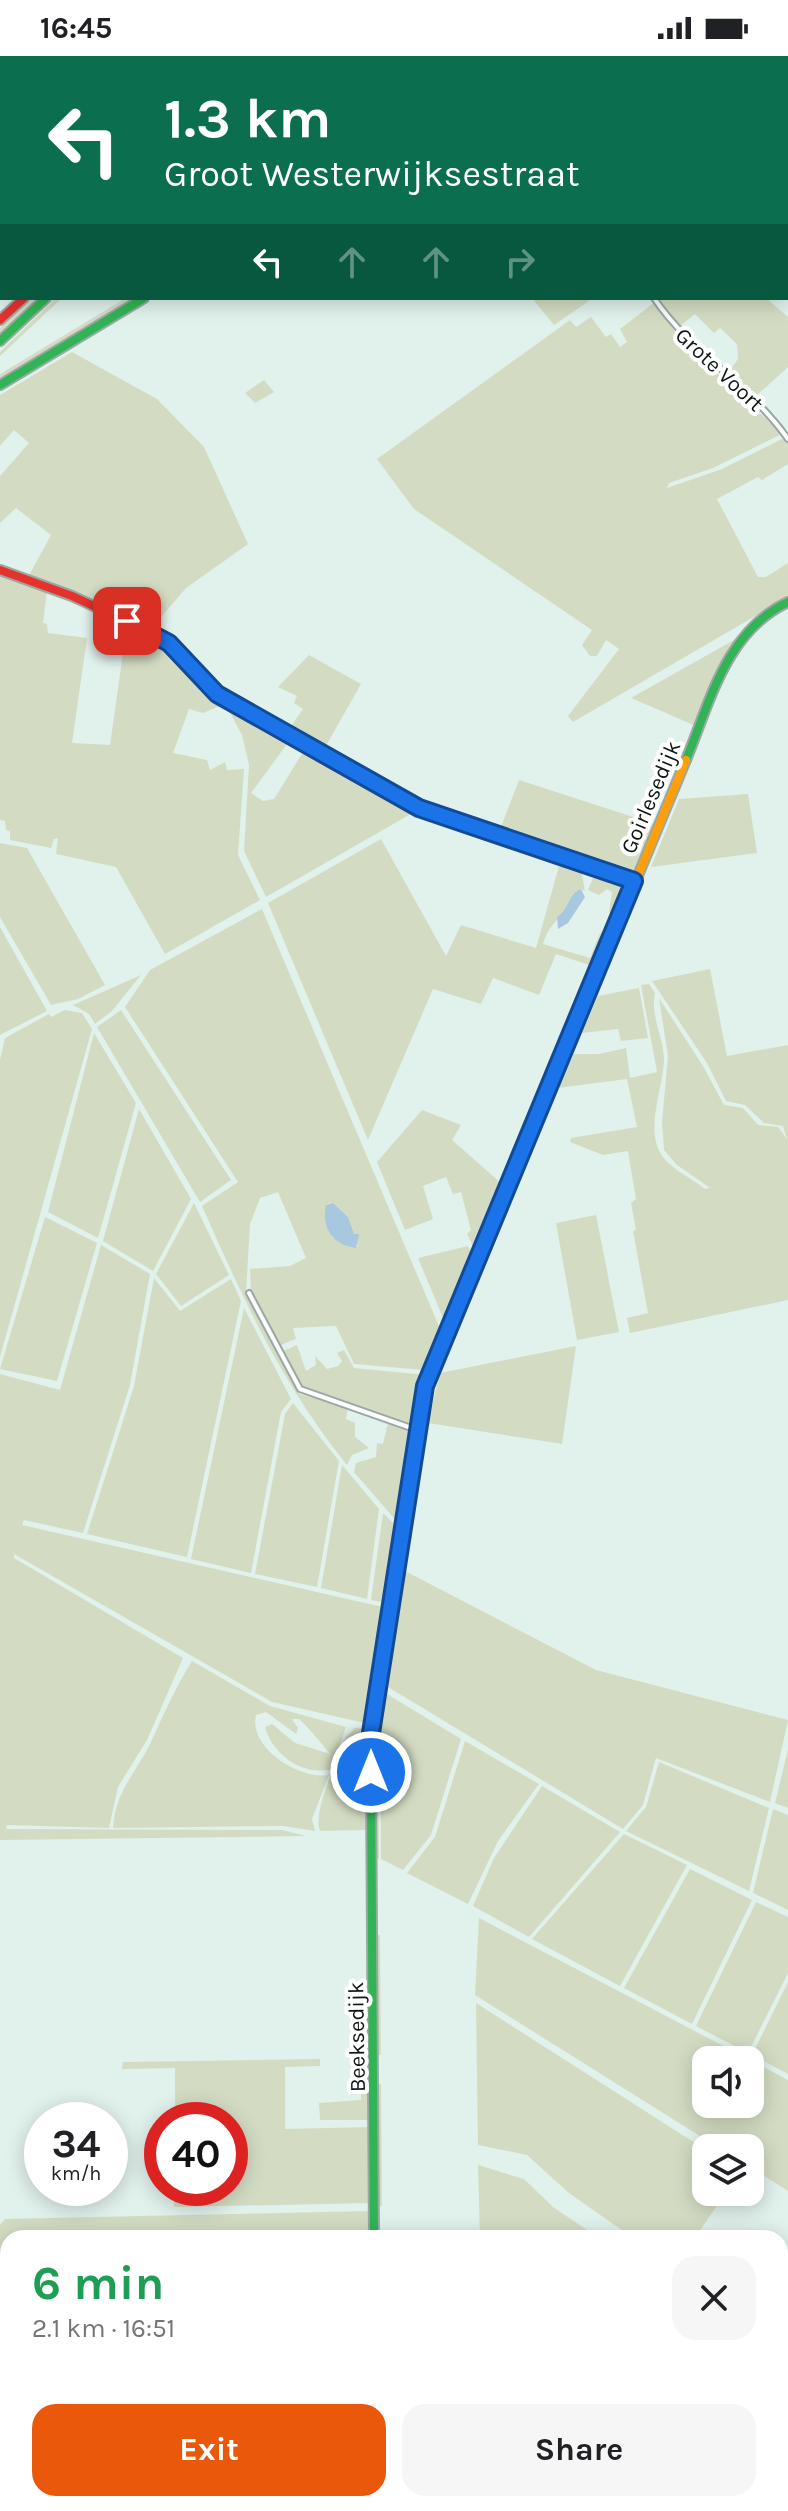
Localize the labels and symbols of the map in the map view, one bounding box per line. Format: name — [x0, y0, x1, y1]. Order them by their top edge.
street label: Grote Voort — [670, 322, 769, 417]
pin — [93, 587, 161, 655]
street label: Goirlesedijk — [616, 737, 686, 858]
position arrow — [329, 1730, 413, 1814]
street label: Beeksedijk — [343, 1982, 371, 2092]
speed limit sign: 40 — [144, 2102, 248, 2206]

